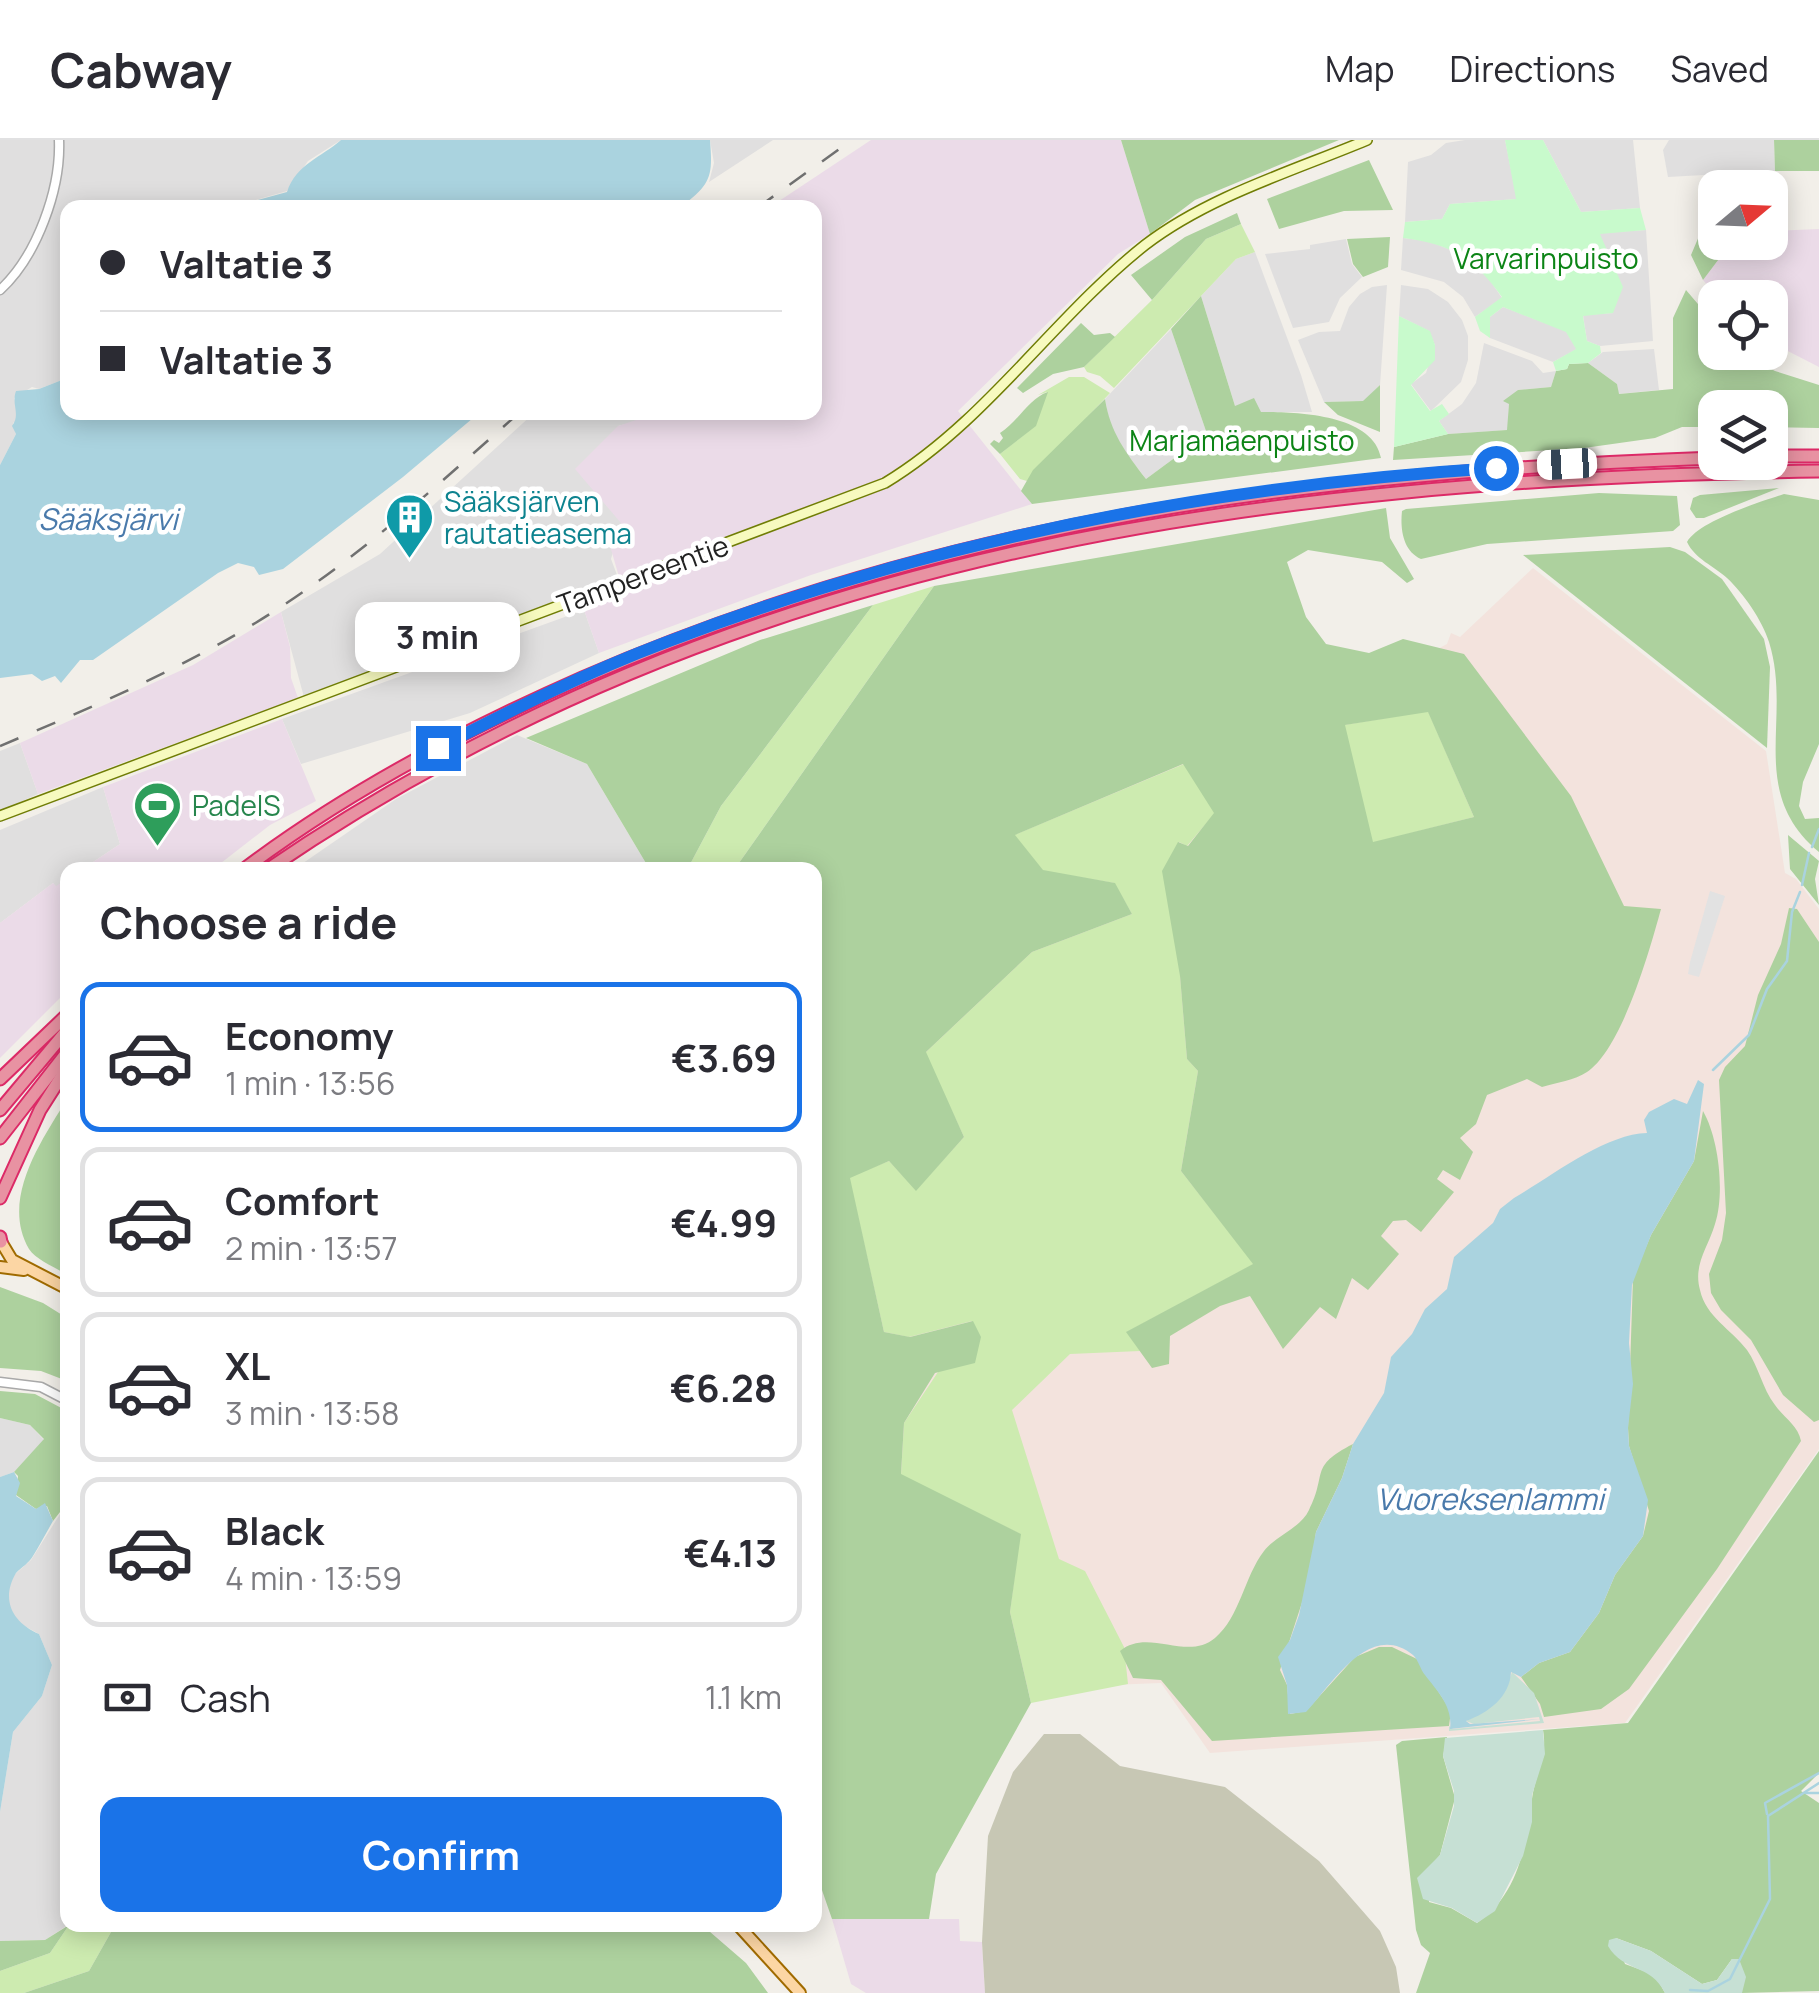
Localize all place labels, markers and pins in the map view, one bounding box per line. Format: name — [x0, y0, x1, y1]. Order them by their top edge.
place label: Sääksjärven rautatieasema — [444, 482, 632, 552]
building icon: Sääksjärven rautatieasema — [383, 492, 435, 560]
sports icon: PadelS — [131, 780, 183, 848]
place label: PadelS — [192, 786, 281, 824]

